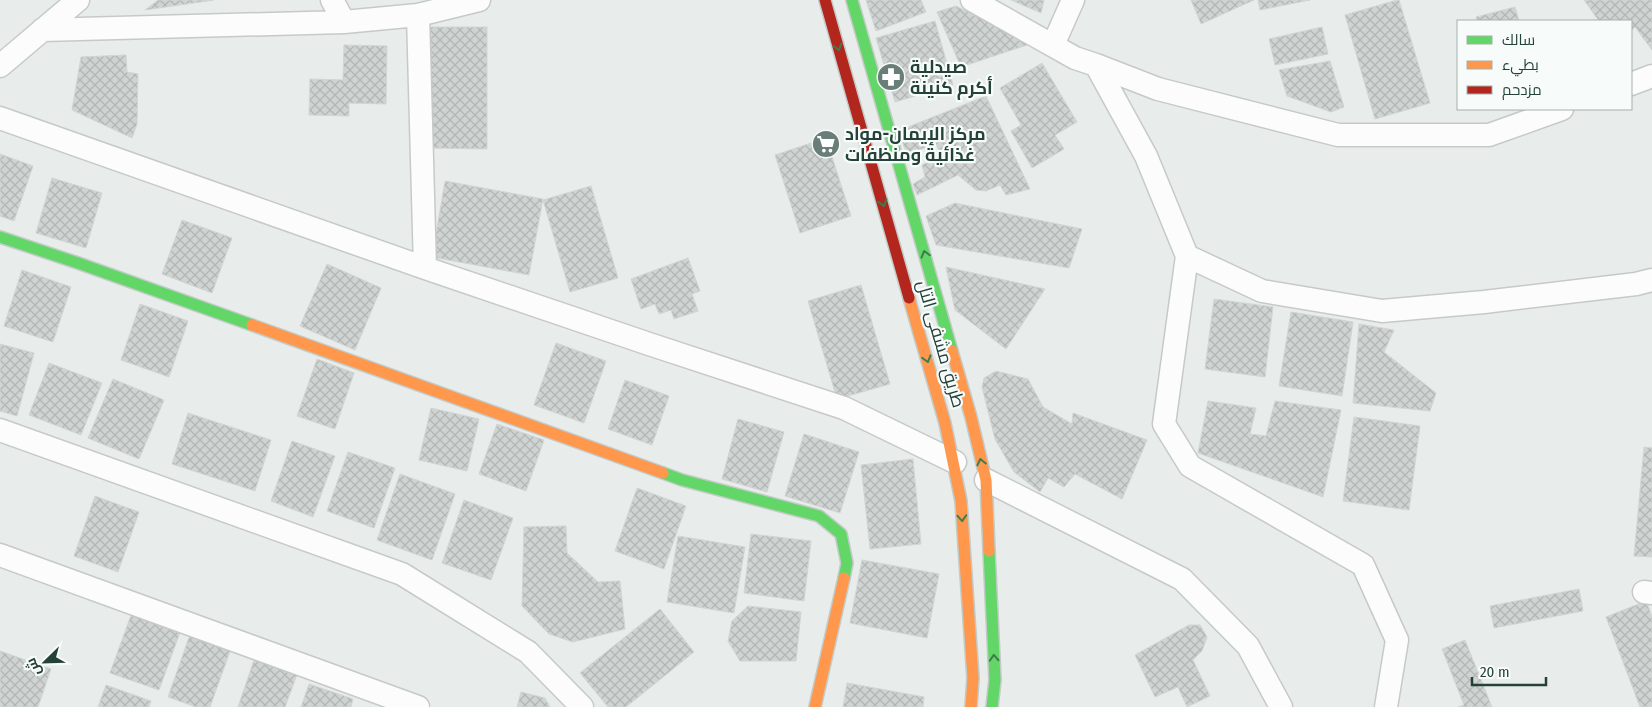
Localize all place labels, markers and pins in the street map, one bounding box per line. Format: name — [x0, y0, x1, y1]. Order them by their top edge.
place label: صيدلية أكرم كنينة — [910, 56, 993, 100]
pharmacy icon: صيدلية أكرم كنينة — [876, 62, 906, 92]
place label: مركز الإيمان-مواد غذائية ومنظفات — [845, 123, 986, 166]
supermarket icon: مركز الإيمان-مواد غذائية ومنظفات — [811, 129, 841, 159]

